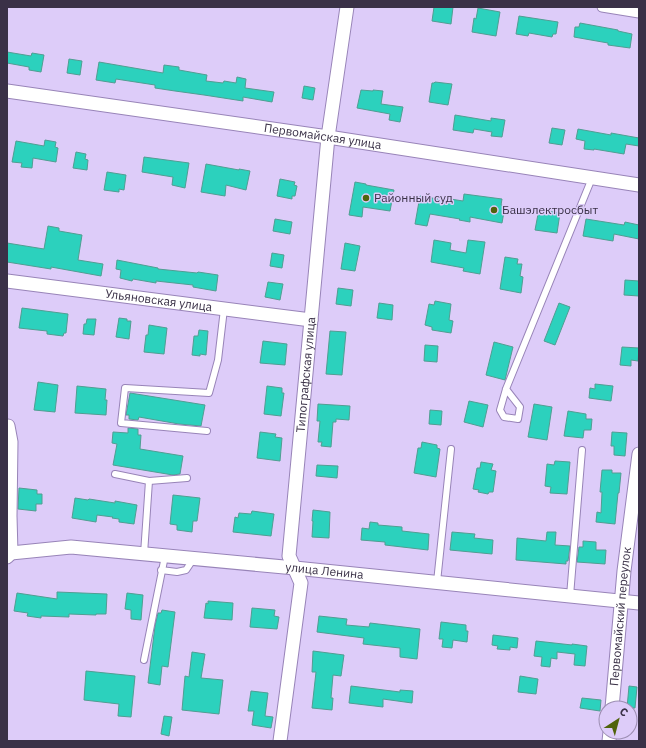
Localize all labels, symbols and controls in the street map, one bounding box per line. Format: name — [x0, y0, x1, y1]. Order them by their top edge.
street label: Первомайская улица — [263, 120, 383, 152]
place label: Районный суд — [374, 190, 453, 205]
marker: Районный суд — [361, 193, 371, 203]
place label: Башэлектросбыт — [502, 202, 599, 217]
marker: Башэлектросбыт — [489, 205, 499, 215]
street label: Ульяновская улица — [104, 286, 214, 314]
street label: Типографская улица — [293, 316, 318, 433]
street label: Первомайский переулок — [606, 545, 634, 687]
street label: улица Ленина — [285, 559, 365, 582]
north arrow — [598, 700, 638, 740]
text: С — [617, 704, 631, 720]

